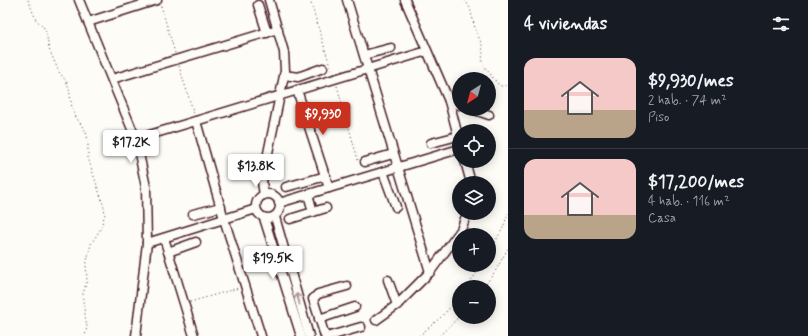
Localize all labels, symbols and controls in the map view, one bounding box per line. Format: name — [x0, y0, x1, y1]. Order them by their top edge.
text: 4 viviendas — [524, 13, 607, 35]
icon: filters — [770, 13, 792, 35]
text: $9,930/mes — [648, 70, 734, 92]
north arrow — [452, 72, 496, 116]
map controls — [452, 72, 496, 324]
icon: home — [556, 74, 604, 122]
text: 2 hab. · 74 m² — [648, 92, 727, 109]
pin: $9,930 — [290, 102, 356, 136]
text: $9,930 — [304, 106, 342, 123]
text: Piso — [648, 109, 669, 126]
button: locate — [452, 124, 496, 168]
pin: $17.2K — [98, 130, 164, 164]
text: $17.2K — [112, 134, 150, 151]
pin: $13.8K — [223, 154, 289, 188]
text: $13.8K — [237, 158, 275, 175]
text: $17,200/mes — [648, 171, 744, 193]
icon: home — [556, 175, 604, 223]
button: layers — [452, 176, 496, 220]
text: 4 hab. · 116 m² — [648, 193, 730, 210]
text: Casa — [648, 210, 676, 227]
button: + — [452, 228, 496, 272]
pin: $19.5K — [240, 246, 306, 280]
text: $19.5K — [253, 250, 293, 267]
button: − — [452, 280, 496, 324]
one-way arrow — [294, 292, 301, 305]

